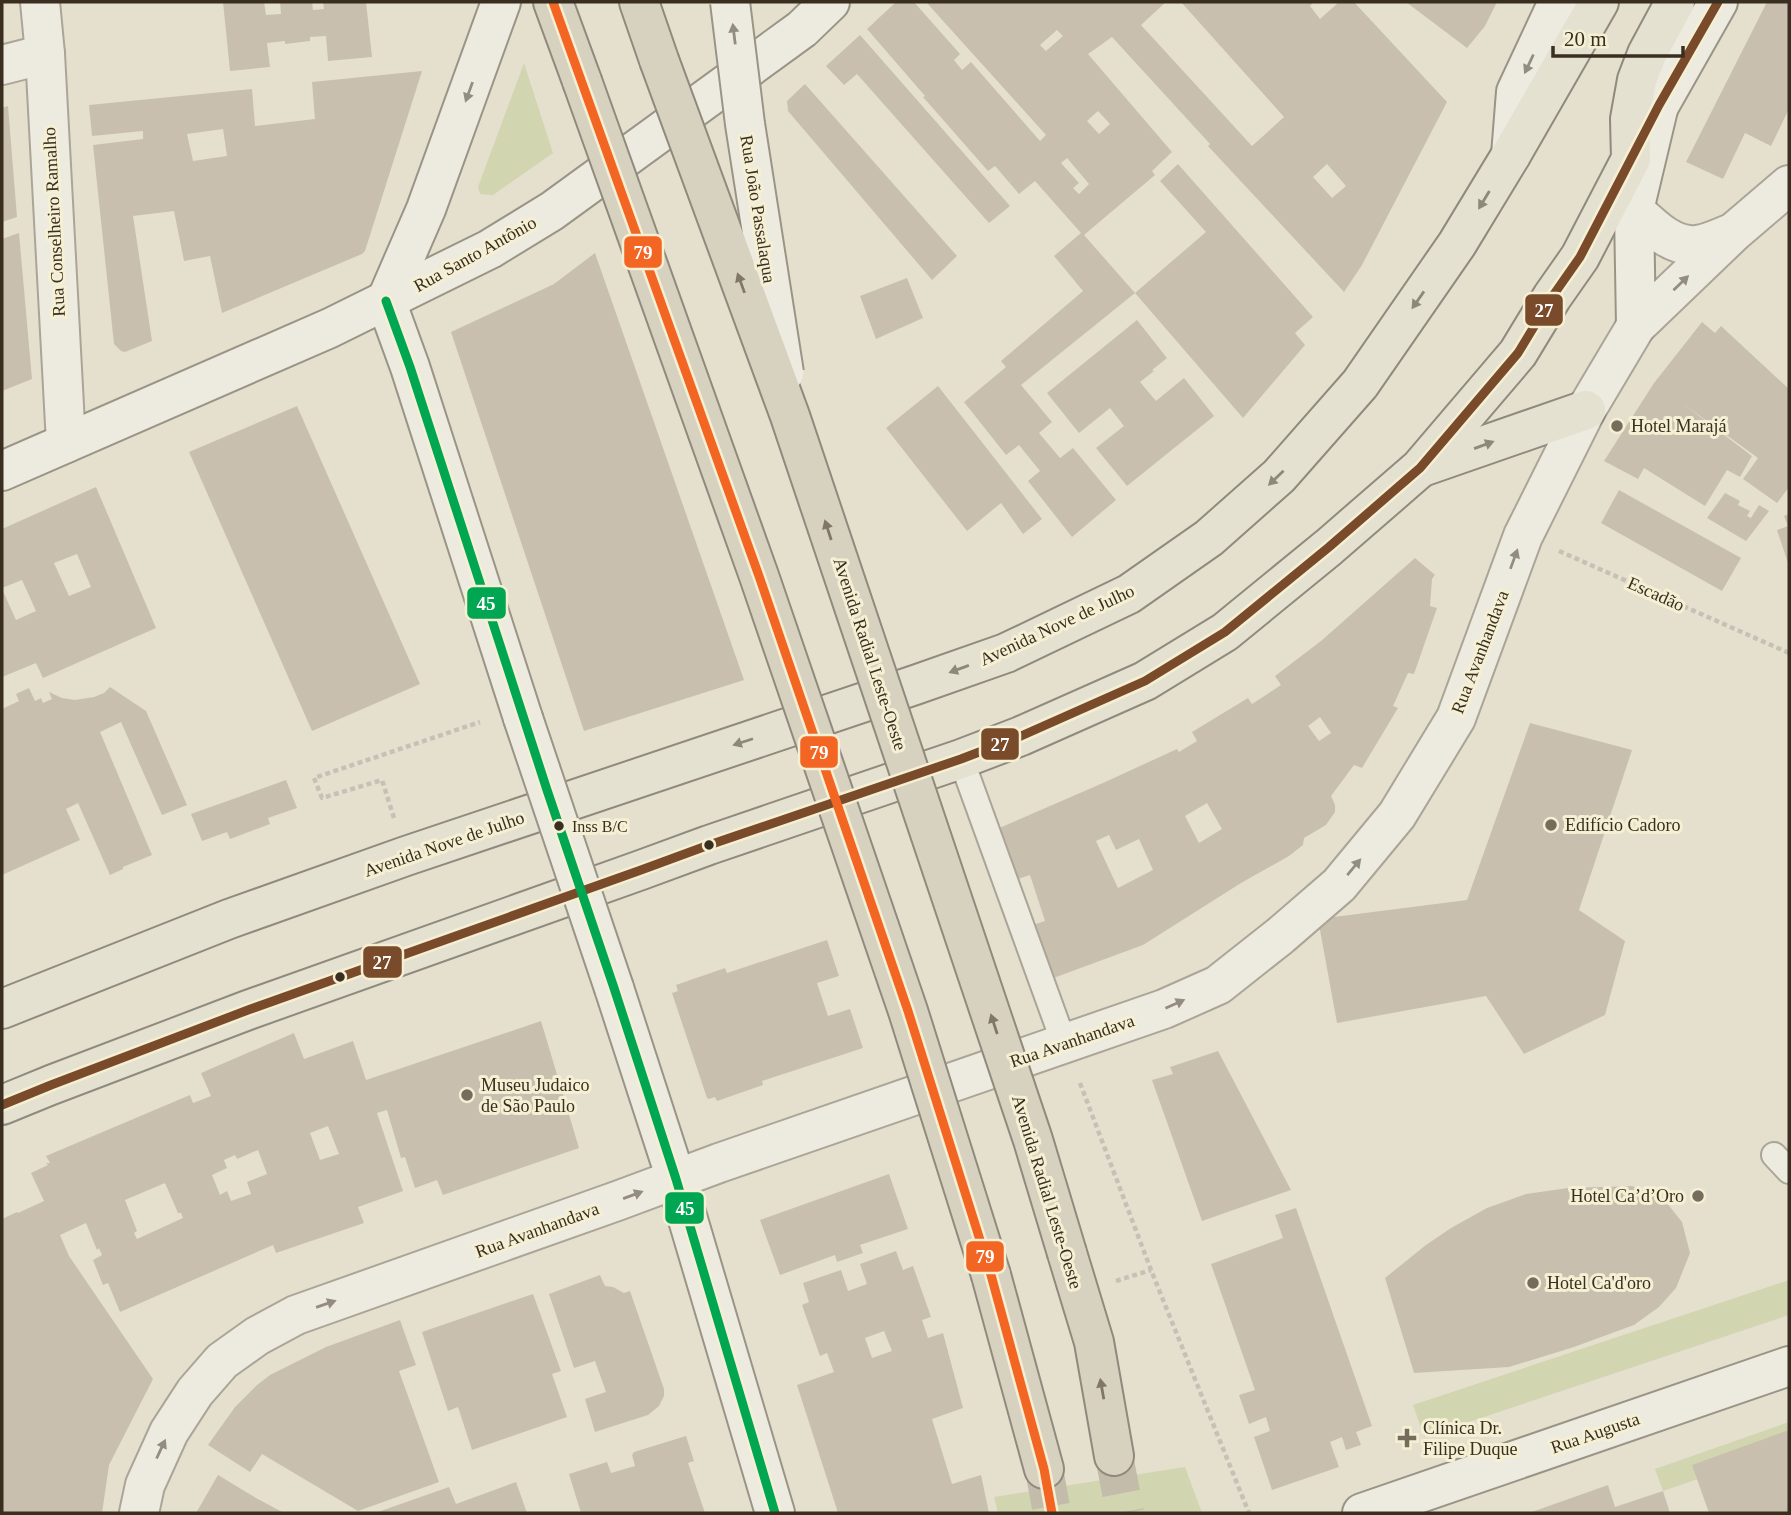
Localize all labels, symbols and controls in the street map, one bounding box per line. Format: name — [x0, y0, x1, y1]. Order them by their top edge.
scale bar — [1553, 14, 1682, 58]
one-way arrow — [728, 23, 739, 45]
text: 20 m — [1564, 27, 1607, 51]
one-way arrow — [1523, 54, 1535, 74]
one-way arrow — [463, 81, 474, 102]
street label: Rua Conselheiro Ramalho — [39, 127, 69, 317]
street label: Rua João Passalaqua — [736, 133, 780, 285]
one-way arrow — [1477, 190, 1490, 209]
street label: Rua Santo Antônio — [410, 212, 540, 296]
line badge: 79 — [623, 235, 663, 269]
text: 79 — [634, 242, 653, 263]
one-way arrow — [736, 273, 747, 294]
one-way arrow — [1672, 275, 1689, 292]
one-way arrow — [1411, 291, 1425, 309]
line badge: 27 — [1524, 293, 1564, 327]
text: 27 — [1535, 300, 1554, 321]
place label: Hotel Marajá — [1631, 416, 1726, 436]
marker: Hotel Marajá — [1609, 418, 1625, 434]
one-way arrow — [1474, 439, 1495, 450]
one-way arrow — [1268, 469, 1285, 485]
one-way arrow — [822, 519, 833, 540]
one-way arrow — [1509, 549, 1520, 570]
street label: Avenida Radial Leste-Oeste — [829, 555, 911, 753]
street label: Escadão — [1625, 573, 1687, 615]
street label: Avenida Nove de Julho — [977, 580, 1137, 670]
line badge: 45 — [466, 586, 507, 620]
street label: Rua Avanhandava — [1447, 588, 1513, 716]
text: 45 — [477, 593, 496, 614]
one-way arrow — [948, 664, 969, 675]
line badge: 27 — [980, 727, 1020, 761]
text: 27 — [991, 734, 1010, 755]
line badge: 79 — [799, 735, 839, 769]
one-way arrow — [732, 737, 753, 748]
text: 79 — [810, 742, 829, 763]
street label: Avenida Nove de Julho — [361, 807, 527, 881]
place label: Edifício Cadoro — [1565, 815, 1680, 835]
marker: Edifício Cadoro — [1543, 817, 1559, 833]
place label: Inss B/C — [572, 818, 628, 835]
marker: Inss B/C — [552, 819, 566, 833]
unlabelled marker — [702, 838, 716, 852]
one-way arrow — [1346, 858, 1361, 875]
line badge: 27 — [362, 945, 403, 979]
text: 27 — [373, 952, 392, 973]
unlabelled marker — [333, 970, 347, 984]
one-way arrow — [1165, 998, 1185, 1010]
street label: Rua Avanhandava — [1007, 1010, 1137, 1072]
one-way arrow — [988, 1014, 999, 1035]
place label: Museu Judaico de São Paulo — [481, 1075, 589, 1116]
marker: Museu Judaico de São Paulo — [459, 1087, 475, 1103]
street label: Avenida Radial Leste-Oeste — [1008, 1093, 1086, 1291]
place label: Hotel Ca’d’Oro — [1571, 1186, 1684, 1206]
marker: Hotel Ca’d’Oro — [1690, 1188, 1706, 1204]
one-way arrow — [623, 1189, 644, 1200]
line badge: 45 — [664, 1191, 705, 1225]
street label: Rua Avanhandava — [472, 1198, 602, 1262]
text: 45 — [676, 1198, 695, 1219]
line badge: 79 — [965, 1240, 1005, 1273]
text: 79 — [976, 1246, 995, 1267]
place label: Hotel Ca'd'oro — [1547, 1273, 1651, 1293]
marker: Hotel Ca'd'oro — [1525, 1275, 1541, 1291]
one-way arrow — [316, 1298, 337, 1309]
one-way arrow — [1096, 1378, 1107, 1400]
street label: Rua Augusta — [1548, 1408, 1642, 1458]
place label: Clínica Dr. Filipe Duque — [1423, 1418, 1518, 1459]
marker: Clínica Dr. Filipe Duque — [1397, 1428, 1417, 1448]
one-way arrow — [155, 1439, 167, 1459]

